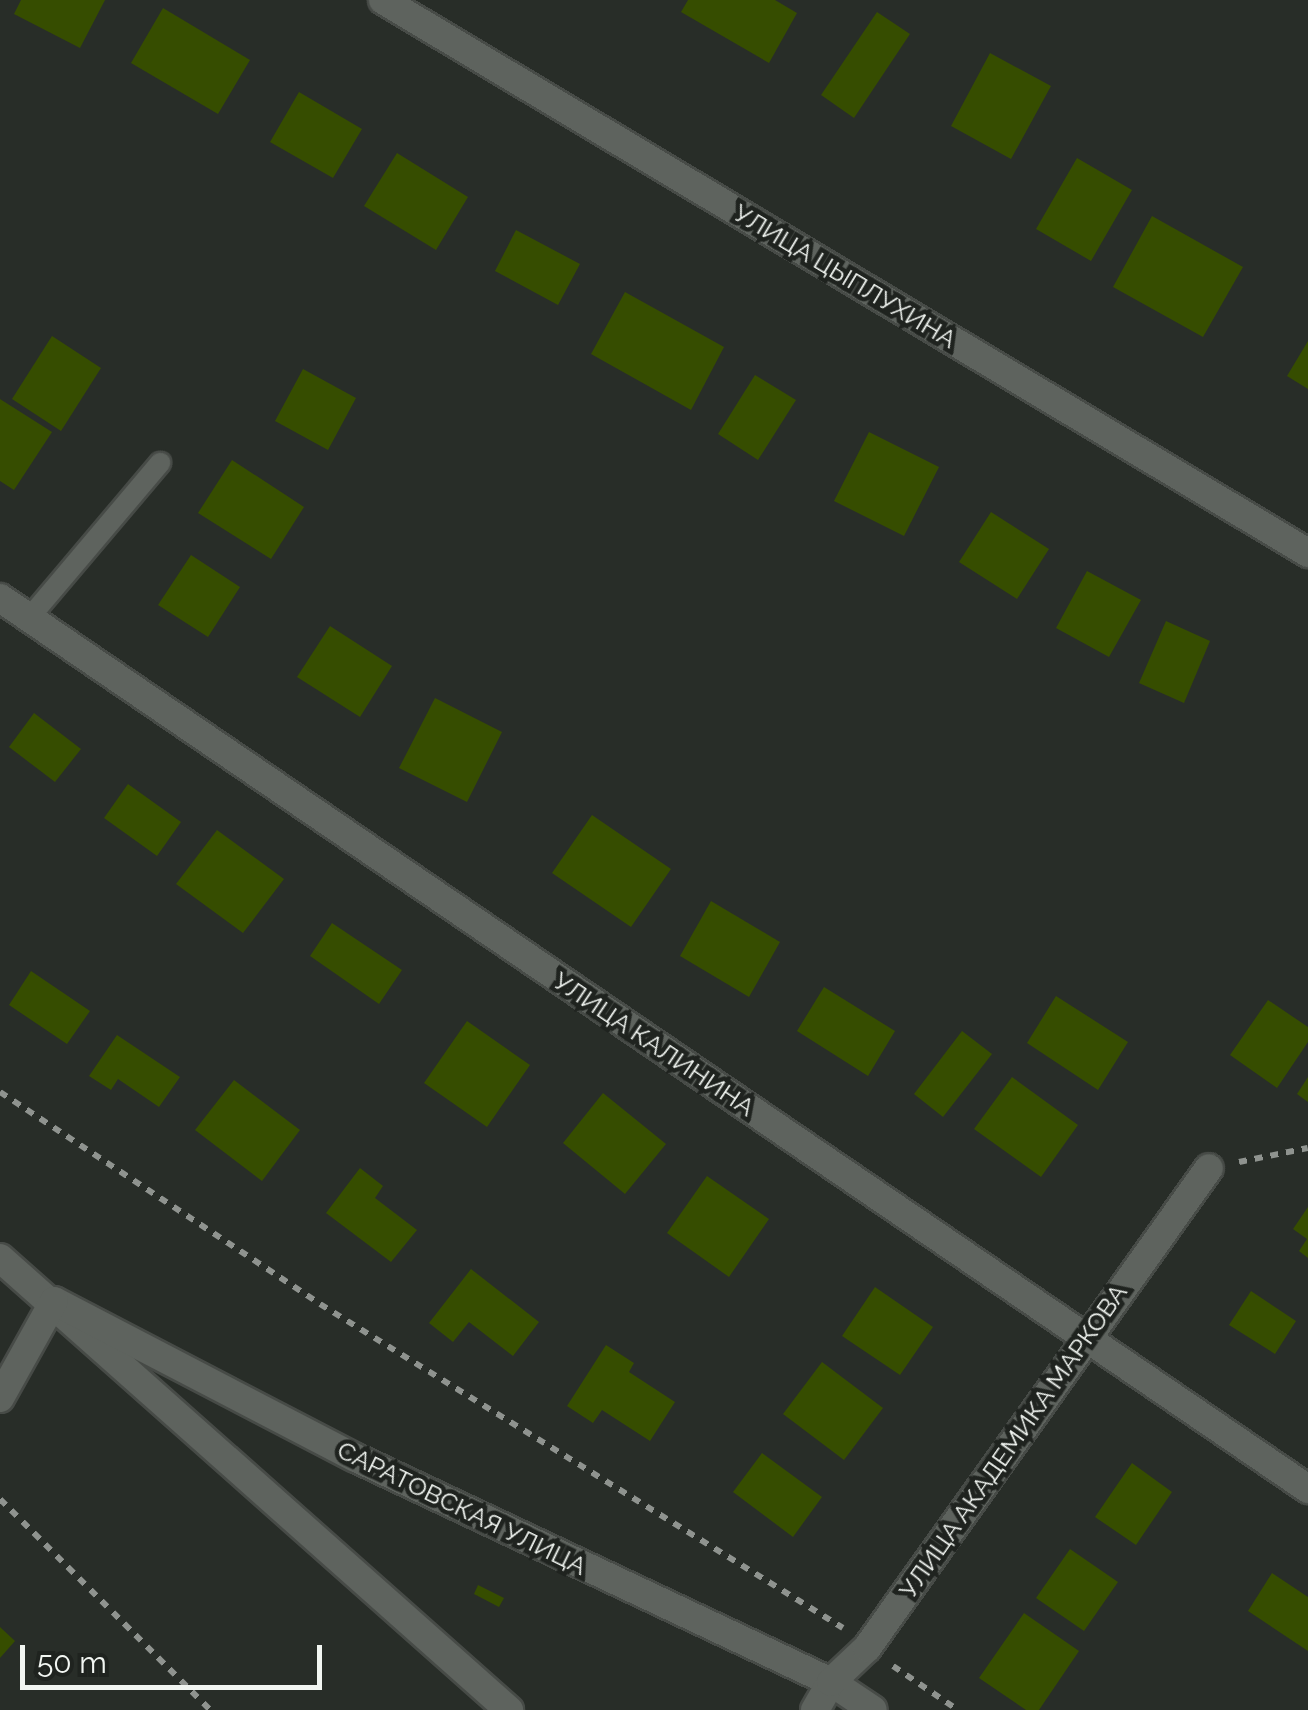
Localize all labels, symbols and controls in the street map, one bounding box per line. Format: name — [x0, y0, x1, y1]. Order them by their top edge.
street label: УЛИЦА ЦЫПЛУХИНА — [728, 197, 962, 355]
street label: УЛИЦА КАЛИНИНА — [547, 965, 761, 1123]
street label: УЛИЦА АКАДЕМИКА МАРКОВА — [892, 1277, 1134, 1605]
street label: САРАТОВСКАЯ УЛИЦА — [333, 1435, 591, 1581]
scale bar — [25, 1625, 328, 1687]
text: 50 m — [37, 1645, 107, 1680]

